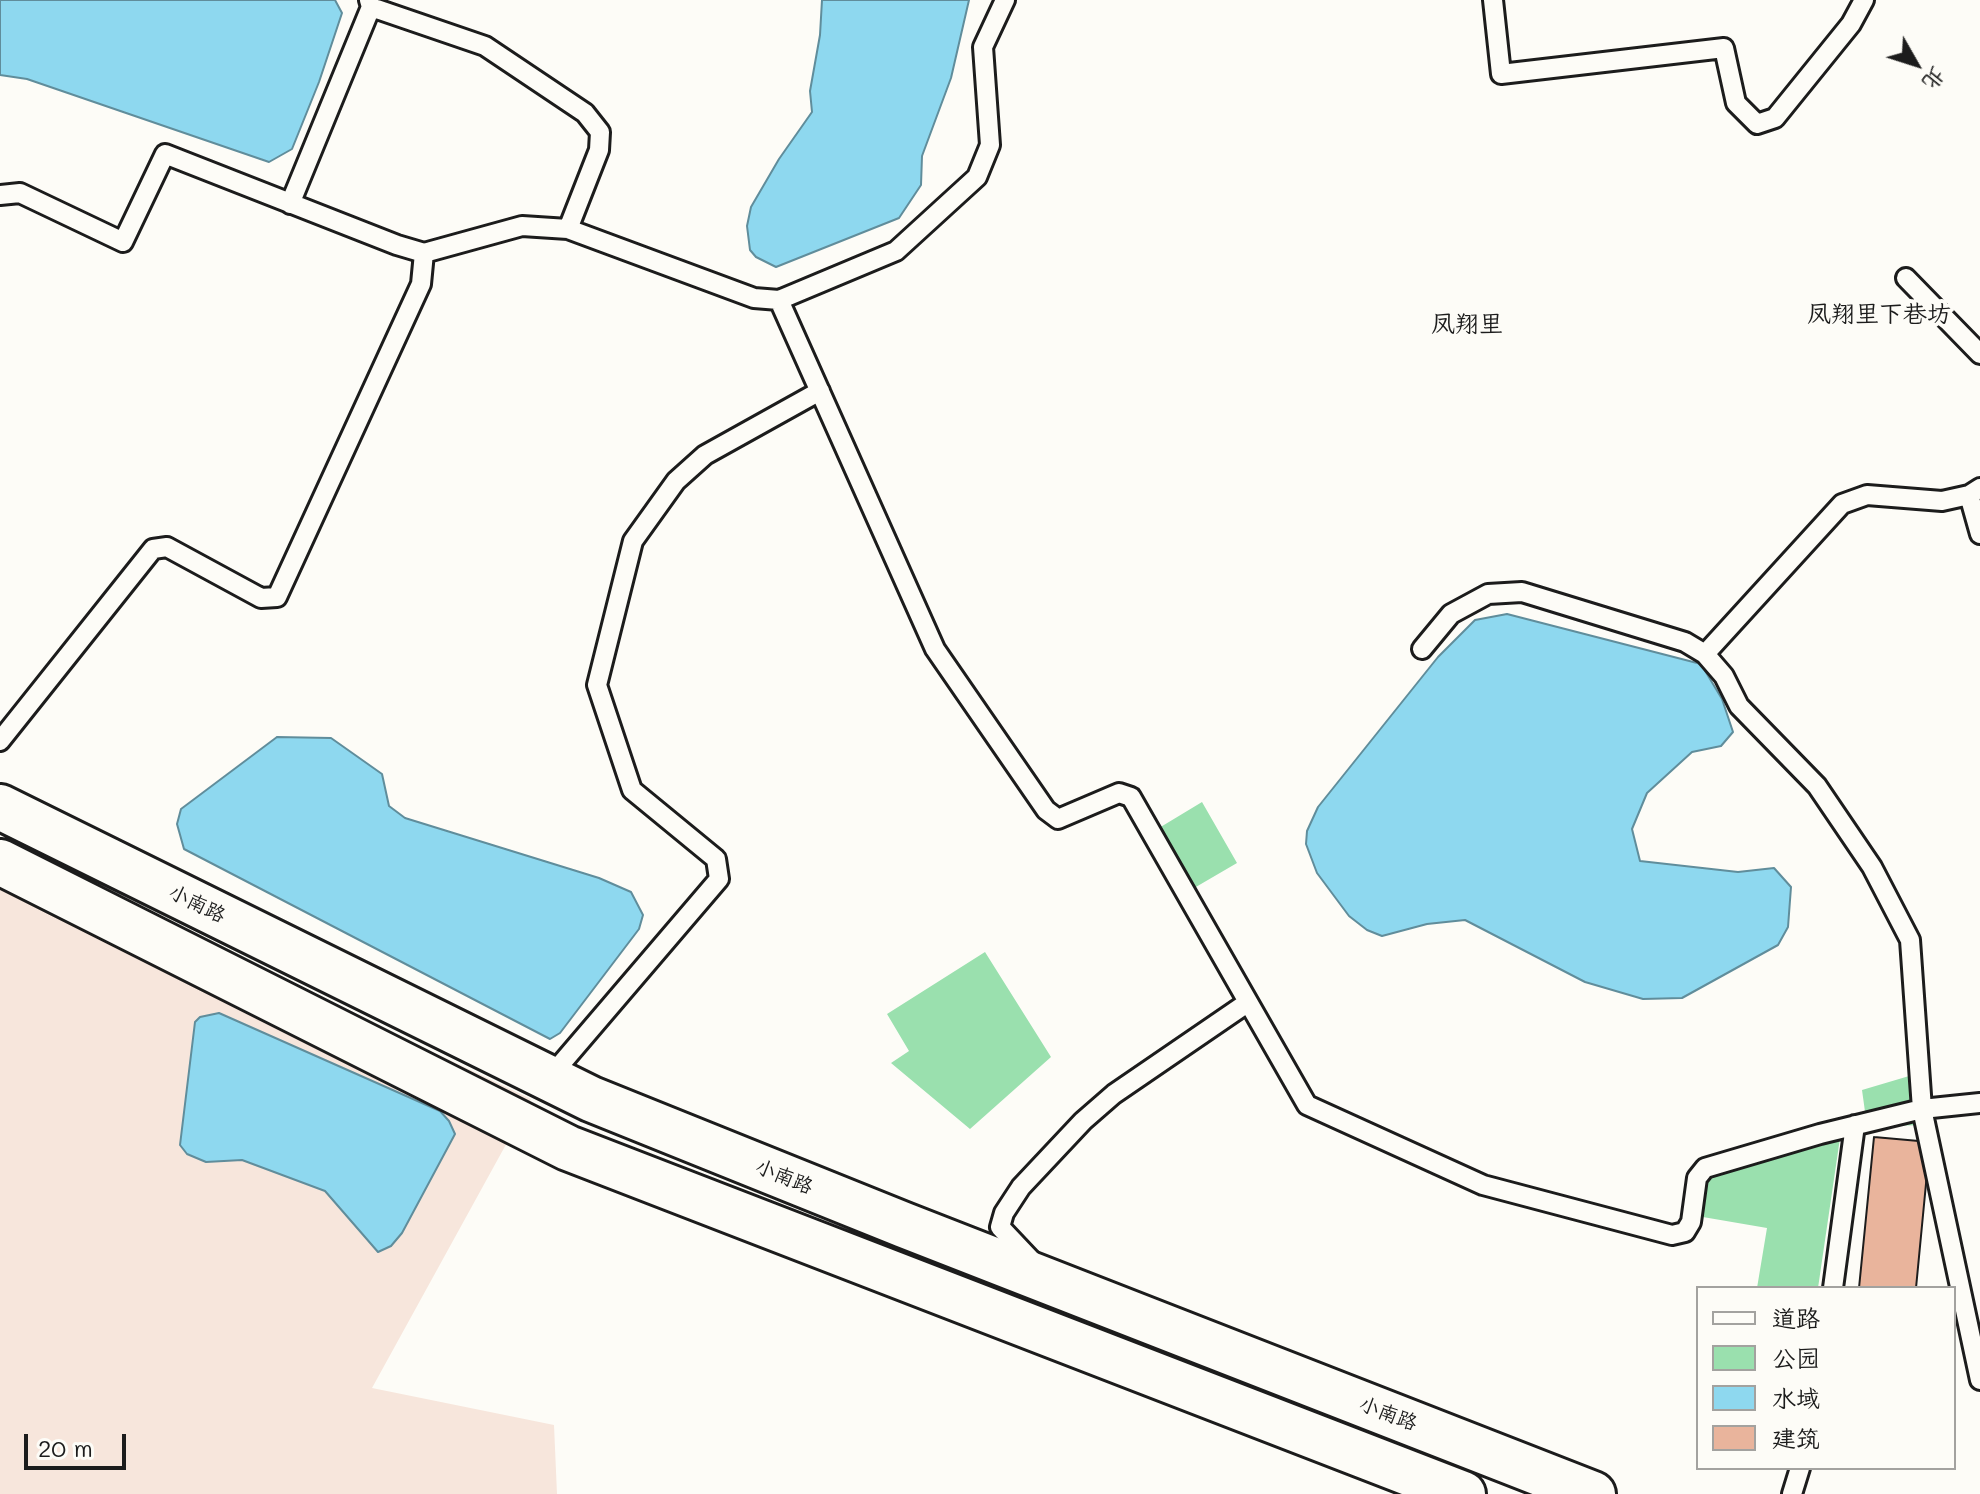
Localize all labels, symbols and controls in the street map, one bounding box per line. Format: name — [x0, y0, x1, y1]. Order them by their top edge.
north arrow — [1876, 24, 1956, 104]
text: 北 — [1917, 62, 1953, 97]
district label: 凤翔里下巷坊 — [1807, 301, 1951, 329]
district label: 凤翔里 — [1431, 311, 1503, 339]
street label: 小南路 — [165, 880, 229, 928]
street label: 小南路 — [752, 1155, 816, 1199]
legend — [1696, 1286, 1956, 1470]
text: 道路 — [1772, 1302, 1820, 1333]
text: 公园 — [1772, 1342, 1820, 1373]
text: 水域 — [1772, 1382, 1820, 1413]
street label: 小南路 — [1356, 1392, 1420, 1436]
scale bar — [28, 1418, 130, 1468]
text: 建筑 — [1772, 1422, 1820, 1453]
text: 20 m — [38, 1432, 93, 1463]

